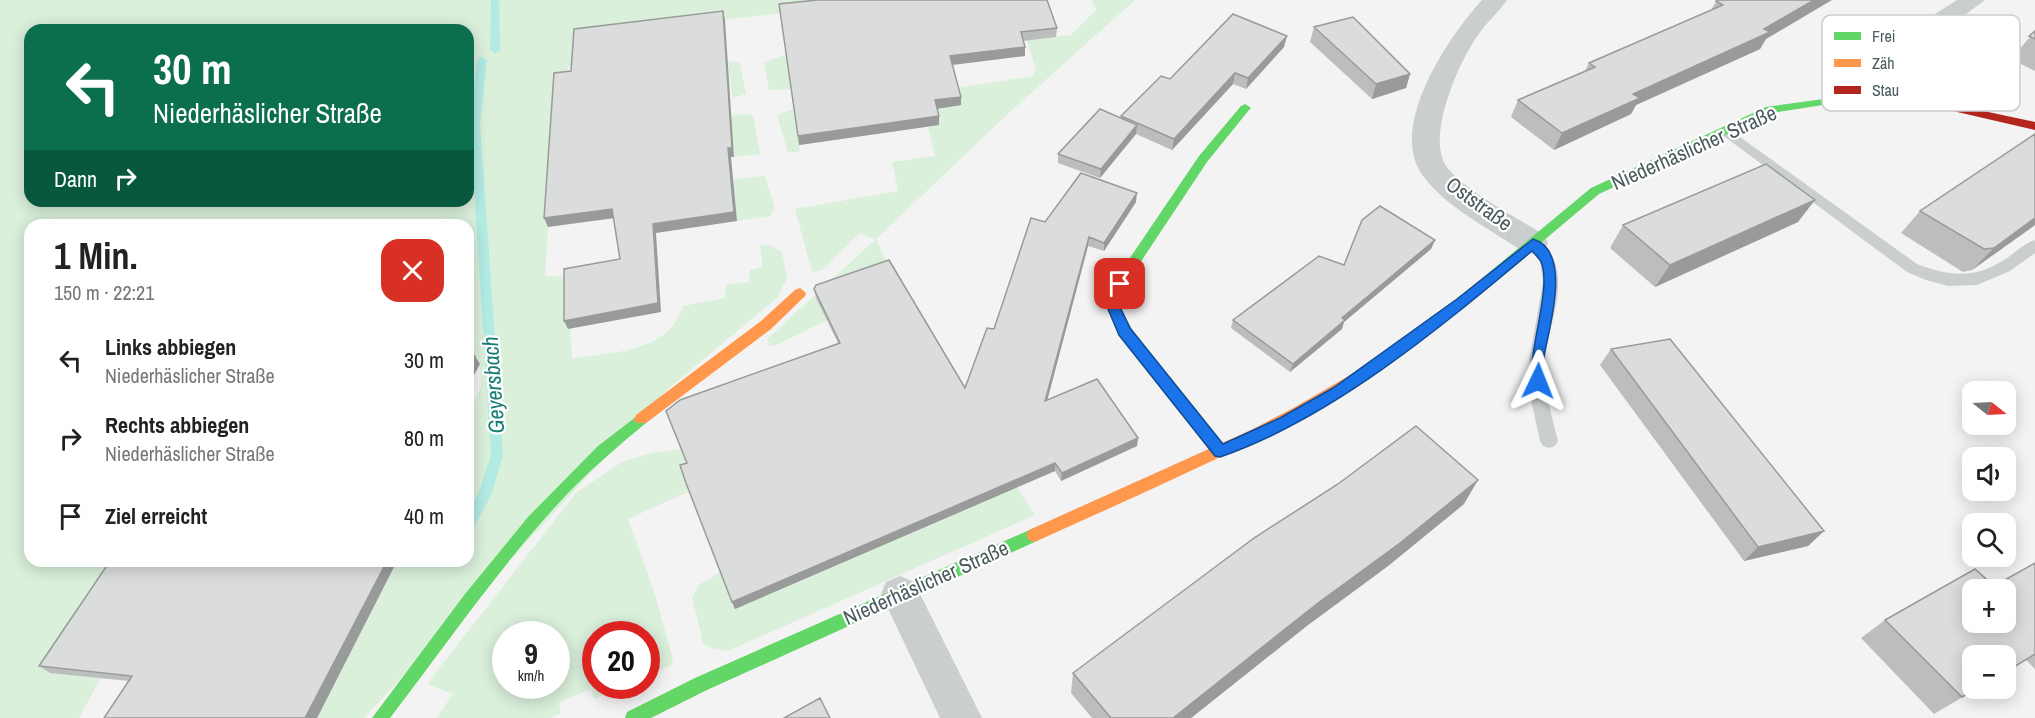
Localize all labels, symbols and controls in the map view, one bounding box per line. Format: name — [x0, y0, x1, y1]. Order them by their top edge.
legend — [1822, 15, 2020, 111]
text: Frei — [1872, 25, 1895, 47]
text: 30 m — [153, 41, 232, 97]
icon: left — [54, 48, 132, 126]
text: Zäh — [1872, 52, 1895, 74]
text: Stau — [1872, 79, 1899, 101]
text: Niederhäslicher Straße — [153, 95, 382, 131]
street label: Niederhäslicher Straße — [1607, 98, 1781, 197]
icon: right — [109, 162, 142, 195]
text: Dann — [54, 164, 97, 194]
street label: Oststraße — [1440, 170, 1518, 238]
text: 1 Min. — [54, 232, 138, 280]
button: close — [381, 239, 444, 302]
pin — [1094, 258, 1145, 309]
icon: arrive — [1103, 267, 1136, 300]
text: 150 m · 22:21 — [54, 279, 154, 306]
text: Links abbiegen — [105, 332, 236, 362]
water label: Geyersbach — [475, 335, 511, 435]
icon: left — [54, 344, 87, 377]
text: 30 m — [404, 345, 444, 375]
position arrow — [1506, 349, 1570, 413]
text: Niederhäslicher Straße — [105, 362, 275, 389]
north arrow — [1962, 381, 2016, 435]
map controls — [1962, 381, 2016, 699]
text: Rechts abbiegen — [105, 410, 249, 440]
icon: right — [54, 422, 87, 455]
text: 80 m — [404, 423, 444, 453]
text: Niederhäslicher Straße — [105, 440, 275, 467]
button: sound — [1962, 447, 2016, 501]
icon: arrive — [54, 500, 87, 533]
text: Ziel erreicht — [105, 501, 207, 531]
text: 40 m — [404, 501, 444, 531]
button: search — [1962, 513, 2016, 567]
street label: Niederhäslicher Straße — [839, 533, 1013, 632]
button: + — [1962, 579, 2016, 633]
speed limit sign: 20 — [582, 621, 660, 699]
text: 9 — [524, 633, 538, 673]
button: − — [1962, 645, 2016, 699]
text: km/h — [518, 665, 544, 686]

